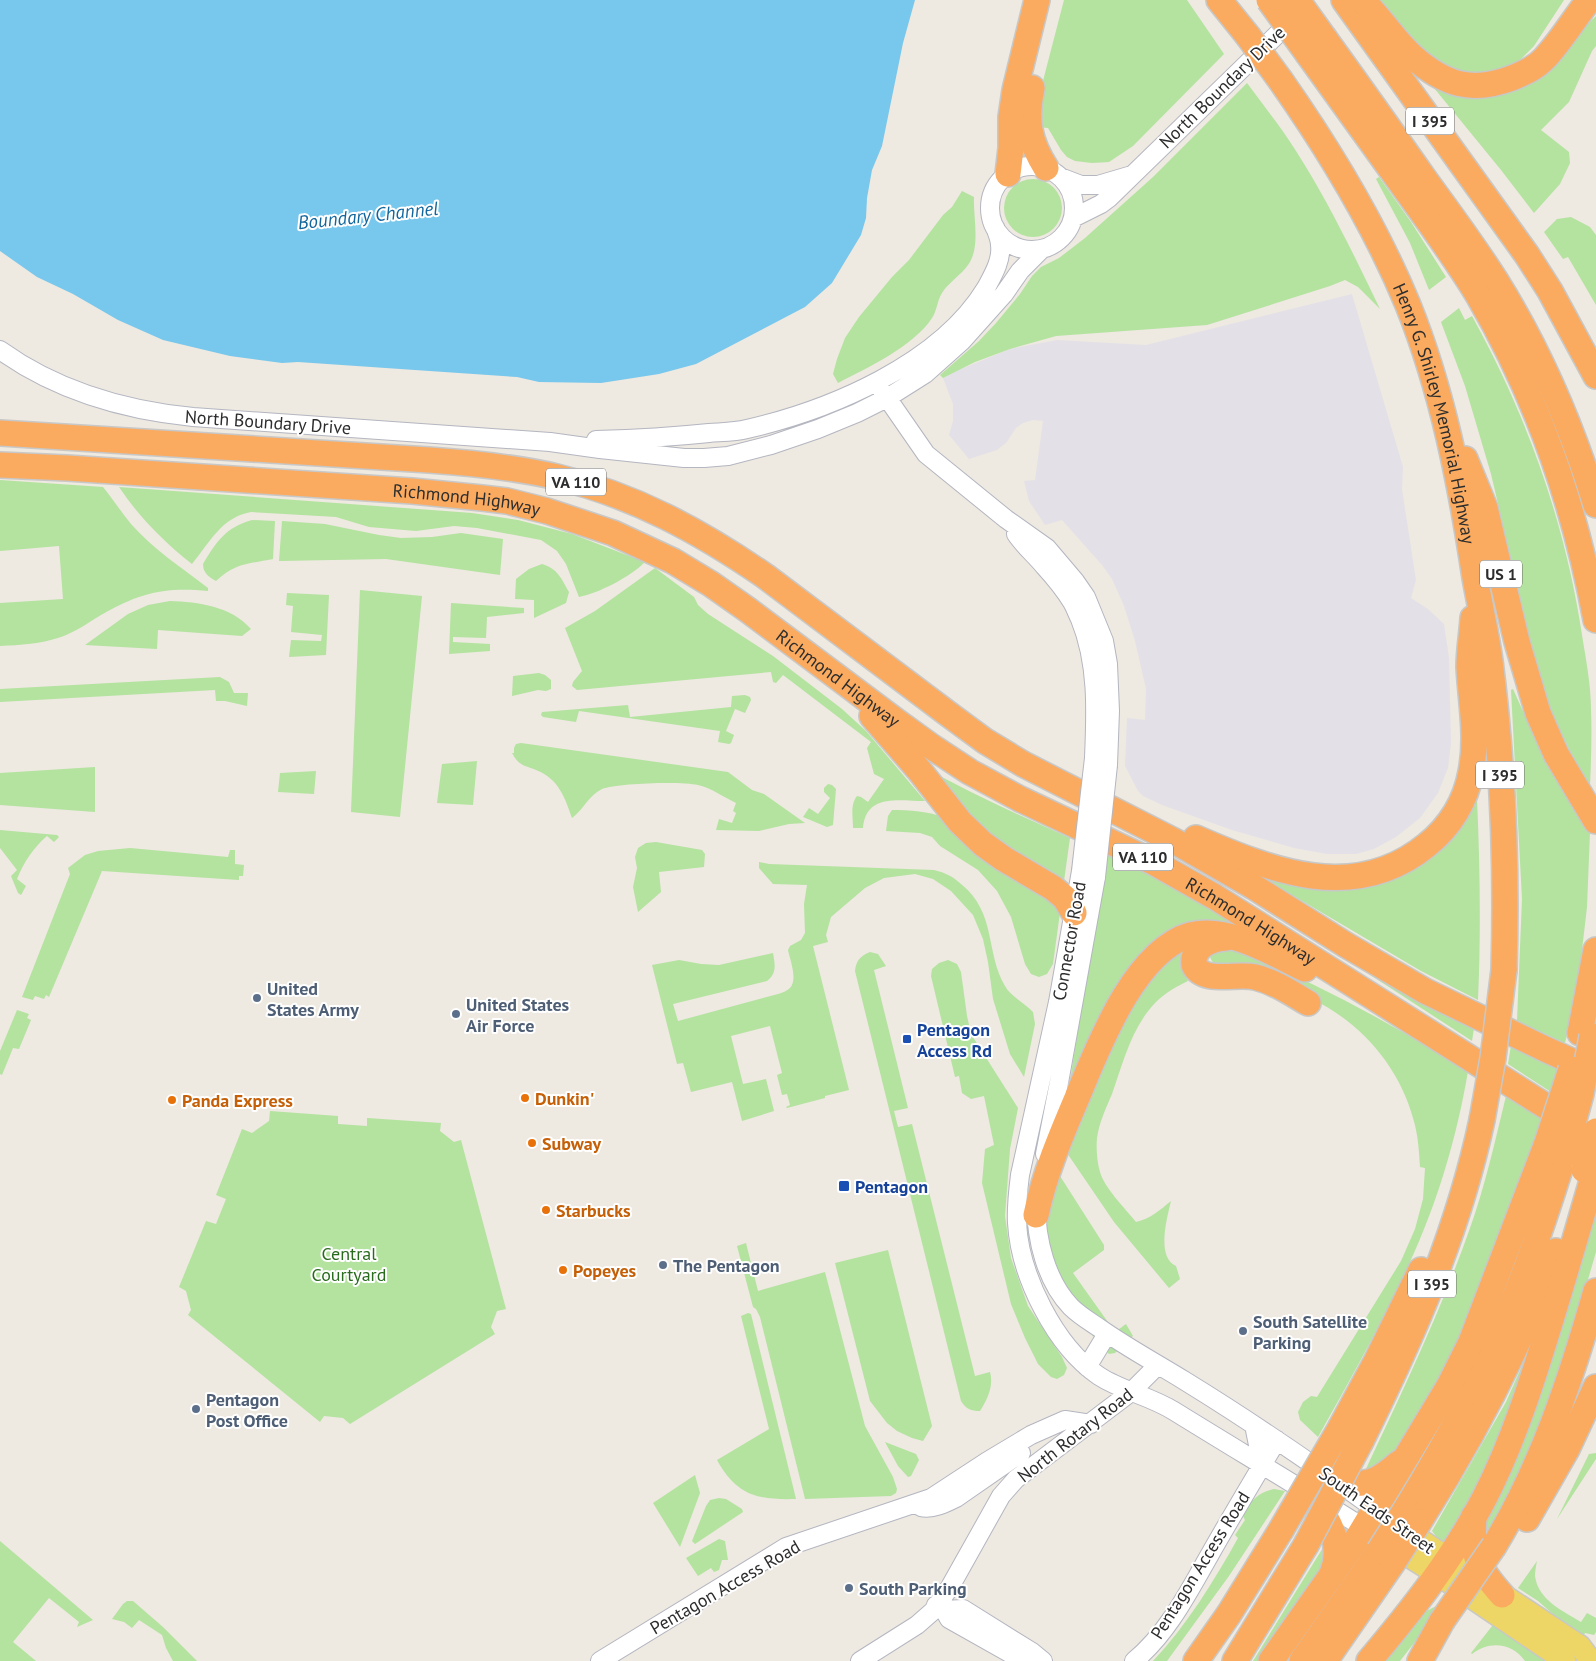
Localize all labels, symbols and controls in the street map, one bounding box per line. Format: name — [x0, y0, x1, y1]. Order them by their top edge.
street label: North Boundary Drive — [1154, 21, 1290, 153]
road number: I 395 — [1406, 108, 1454, 134]
water label: Boundary Channel — [297, 196, 439, 234]
street label: Henry G. Shirley Memorial Highway — [1388, 279, 1481, 546]
street label: North Boundary Drive — [184, 405, 352, 439]
road number: VA 110 — [546, 468, 606, 496]
street label: Richmond Highway — [392, 478, 544, 521]
road number: US 1 — [1480, 560, 1522, 588]
street label: Richmond Highway — [772, 624, 905, 732]
road number: I 395 — [1476, 762, 1524, 788]
road number: VA 110 — [1113, 844, 1173, 870]
street label: Richmond Highway — [1182, 871, 1321, 970]
street label: Connector Road — [1047, 880, 1091, 1002]
place label: United States Army — [267, 977, 359, 1021]
marker: United States Army — [251, 992, 263, 1004]
place label: United States Air Force — [466, 993, 570, 1037]
marker: United States Air Force — [450, 1008, 462, 1020]
place label: Pentagon Access Rd — [917, 1018, 992, 1062]
marker: Pentagon Access Rd — [901, 1033, 913, 1045]
place label: Dunkin' — [535, 1087, 594, 1110]
place label: Panda Express — [182, 1089, 293, 1112]
marker: Dunkin' — [519, 1092, 531, 1104]
marker: Panda Express — [166, 1094, 178, 1106]
place label: Subway — [542, 1132, 602, 1155]
marker: Subway — [526, 1137, 538, 1149]
place label: Pentagon — [855, 1175, 928, 1198]
marker: Pentagon — [837, 1179, 851, 1193]
place label: Starbucks — [556, 1199, 631, 1222]
marker: Starbucks — [540, 1204, 552, 1216]
park label: Central Courtyard — [312, 1242, 386, 1286]
place label: The Pentagon — [673, 1254, 780, 1277]
place label: Popeyes — [573, 1259, 637, 1282]
marker: The Pentagon — [657, 1259, 669, 1271]
marker: Popeyes — [557, 1264, 569, 1276]
road number: I 395 — [1408, 1270, 1456, 1298]
place label: South Satellite Parking — [1253, 1310, 1367, 1354]
marker: South Satellite Parking — [1237, 1325, 1249, 1337]
street label: North Rotary Road — [1013, 1383, 1137, 1487]
place label: Pentagon Post Office — [206, 1388, 288, 1432]
marker: Pentagon Post Office — [190, 1403, 202, 1415]
street label: South Eads Street — [1315, 1461, 1439, 1559]
street label: Pentagon Access Road — [1145, 1487, 1255, 1643]
street label: Pentagon Access Road — [646, 1535, 804, 1639]
place label: South Parking — [859, 1577, 967, 1600]
marker: South Parking — [843, 1582, 855, 1594]

